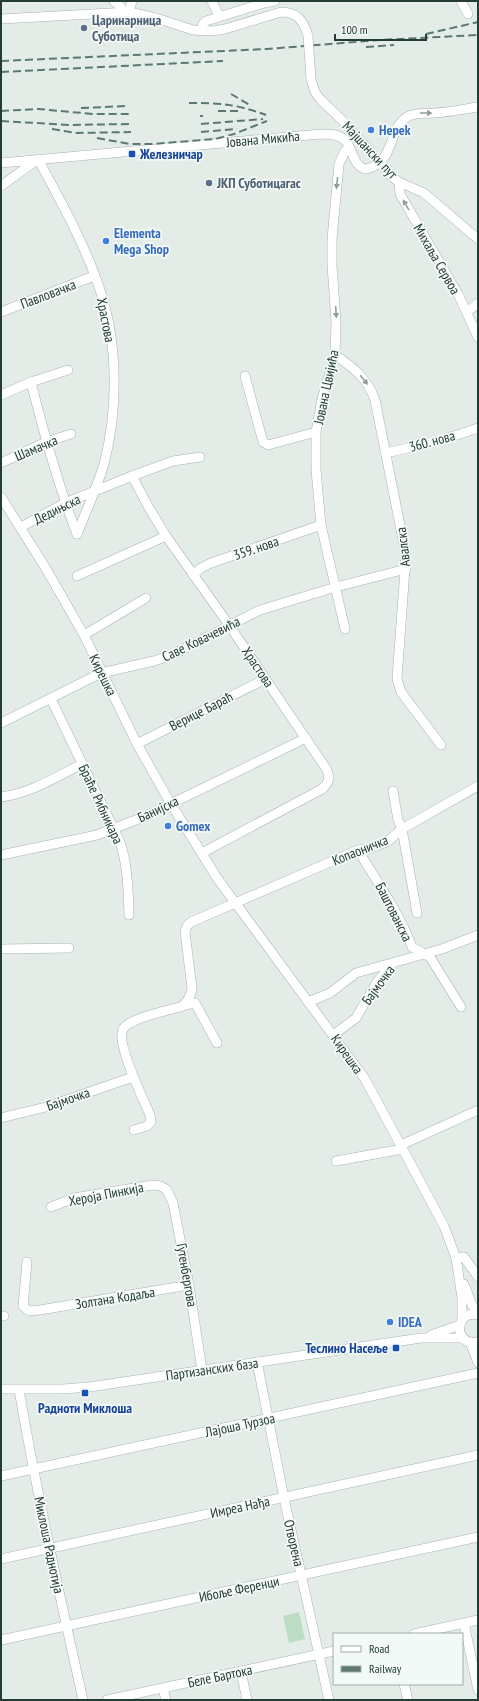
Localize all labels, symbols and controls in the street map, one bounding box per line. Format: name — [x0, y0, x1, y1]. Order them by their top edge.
place label: Царинарница Суботица — [92, 11, 161, 45]
scale bar — [335, 16, 426, 42]
text: 100 m — [341, 22, 368, 37]
marker: Царинарница Суботица — [79, 23, 89, 33]
one-way arrow — [420, 110, 433, 116]
street label: Мајшански пут — [339, 117, 402, 183]
place label: Hepek — [379, 121, 411, 139]
marker: Hepek — [366, 125, 376, 135]
street label: Јована Микића — [224, 127, 301, 151]
place label: Железничар — [139, 145, 203, 163]
marker: Железничар — [127, 149, 137, 159]
place label: ЈКП Суботицагас — [216, 174, 301, 192]
one-way arrow — [334, 176, 341, 189]
marker: ЈКП Суботицагас — [204, 178, 214, 188]
one-way arrow — [403, 199, 410, 211]
street label: Михаља Сервоа — [410, 221, 464, 297]
place label: Elementa Mega Shop — [114, 224, 169, 258]
marker: Elementa Mega Shop — [101, 236, 111, 246]
street label: Павловачка — [18, 275, 78, 313]
street label: Храстова — [93, 296, 119, 344]
one-way arrow — [332, 306, 339, 318]
street label: Јована Цвијића — [309, 348, 343, 427]
one-way arrow — [360, 375, 369, 386]
street label: 360. нова — [407, 426, 457, 456]
street label: Шамачка — [12, 431, 60, 465]
street label: Дедињска — [31, 490, 83, 528]
street label: Авалска — [392, 526, 414, 568]
street label: 359. нова — [231, 532, 281, 564]
street label: Саве Ковачевића — [159, 612, 243, 666]
street label: Храстова — [238, 643, 278, 691]
street label: Кирешка — [85, 651, 121, 699]
street label: Верице Бараћ — [166, 687, 236, 735]
street label: Браће Рибникара — [75, 761, 127, 847]
street label: Банијска — [135, 792, 181, 826]
place label: Gomex — [176, 817, 211, 835]
marker: Gomex — [163, 821, 173, 831]
street label: Копаоничка — [329, 831, 391, 869]
street label: Баштованска — [371, 879, 417, 945]
street label: Бајмочка — [358, 962, 398, 1008]
street label: Кирешка — [327, 1031, 367, 1077]
street label: Бајмочка — [44, 1083, 92, 1115]
street label: Хероја Пинкија — [67, 1178, 145, 1210]
street label: Гутенбергова — [173, 1242, 201, 1308]
street label: Золтана Кодаља — [74, 1283, 156, 1313]
place label: IDEA — [398, 1313, 423, 1331]
marker: IDEA — [385, 1317, 395, 1327]
place label: Теслино Насеље — [305, 1339, 388, 1357]
marker: Теслино Насеље — [391, 1343, 401, 1353]
street label: Партизанских база — [165, 1354, 259, 1384]
marker: Радноти Миклоша — [80, 1388, 90, 1398]
place label: Радноти Миклоша — [38, 1399, 132, 1417]
street label: Лајоша Турзоа — [202, 1409, 277, 1441]
street label: Имреа Нађа — [209, 1492, 271, 1522]
street label: Миклоша Раднотија — [30, 1495, 68, 1595]
street label: Отворена — [280, 1518, 308, 1568]
street label: Ибоље Ференци — [197, 1572, 281, 1606]
legend — [333, 1633, 463, 1685]
text: Road — [369, 1641, 389, 1656]
street label: Беле Бартока — [186, 1660, 254, 1692]
text: Railway — [369, 1661, 402, 1676]

